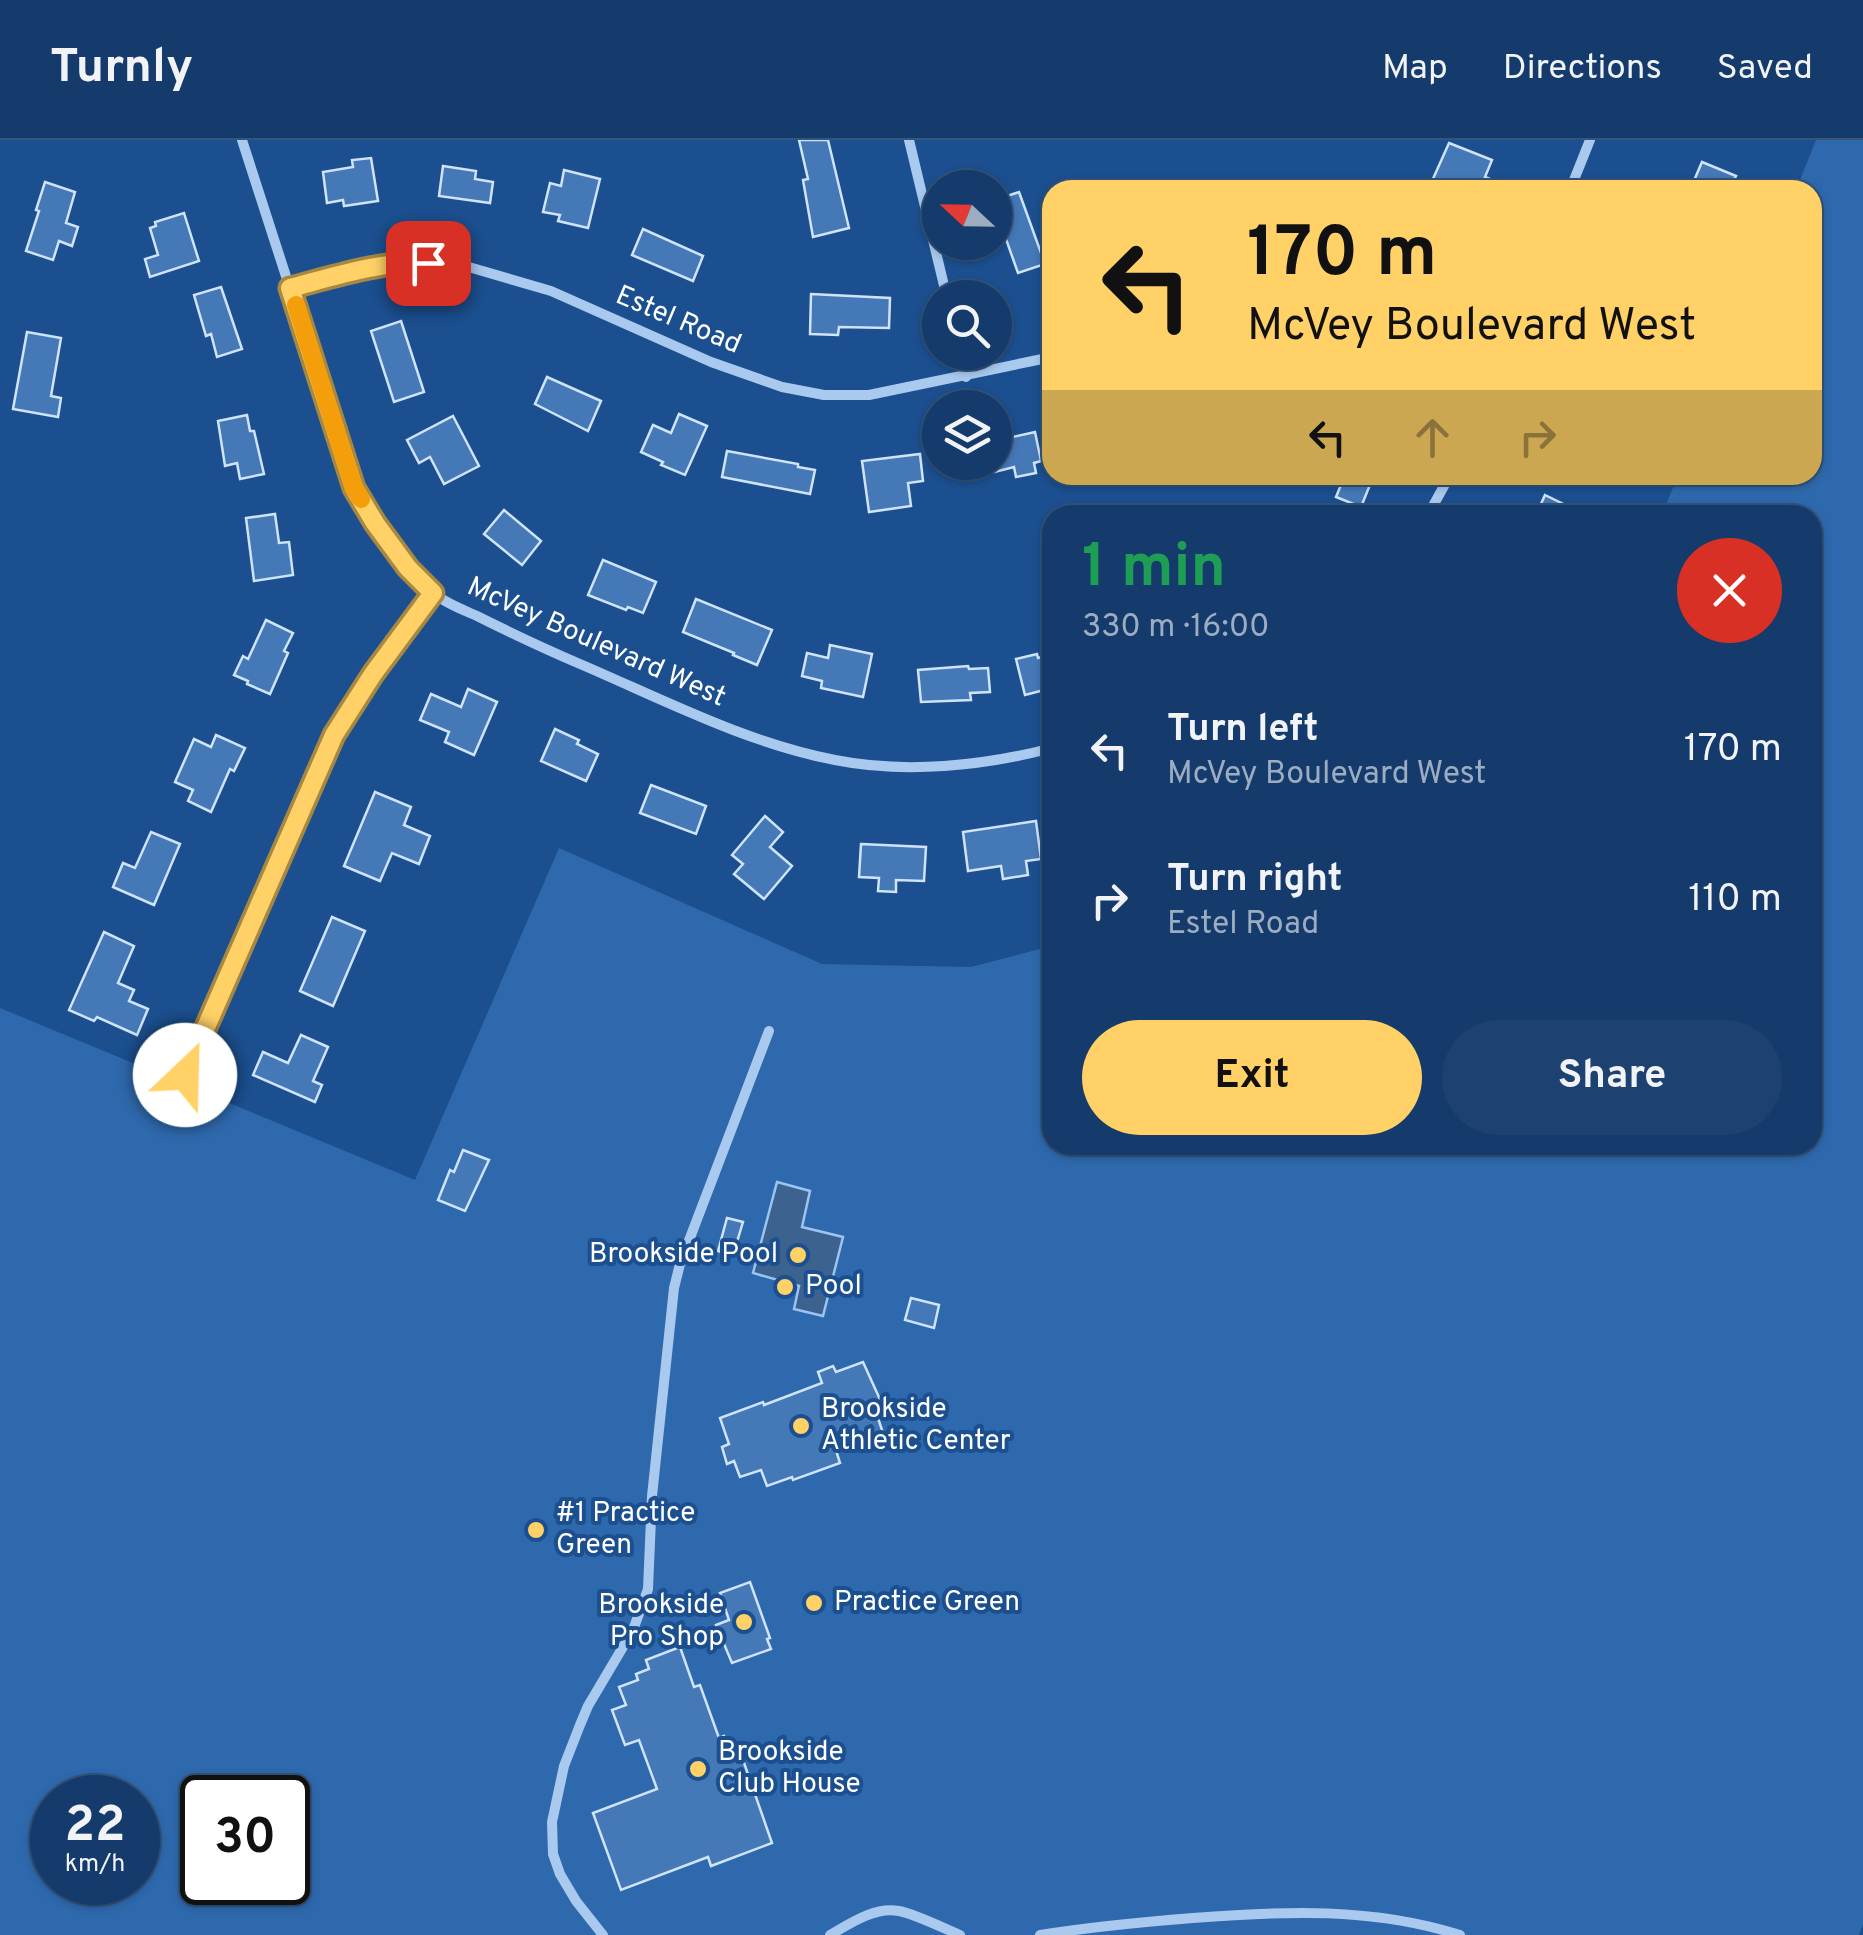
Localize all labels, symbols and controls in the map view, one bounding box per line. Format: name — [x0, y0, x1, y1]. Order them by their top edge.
text: Turnly — [50, 39, 193, 99]
text: Map — [1382, 47, 1448, 91]
text: Directions — [1503, 47, 1662, 91]
text: Saved — [1717, 47, 1813, 91]
north arrow — [922, 170, 1012, 260]
map controls — [922, 170, 1012, 480]
text: 170 m — [1247, 212, 1437, 301]
icon: left — [1082, 220, 1212, 350]
pin — [386, 221, 471, 306]
icon: arrive — [401, 236, 456, 291]
street label: Estel Road — [610, 278, 746, 364]
button: search — [922, 280, 1012, 370]
text: McVey Boulevard West — [1247, 299, 1696, 356]
button: layers — [922, 390, 1012, 480]
icon: left — [1300, 410, 1355, 465]
icon: ahead — [1405, 410, 1460, 465]
icon: right — [1510, 410, 1565, 465]
text: 1 min — [1082, 532, 1226, 608]
button: close — [1677, 538, 1782, 643]
street label: McVey Boulevard West — [461, 570, 731, 716]
text: 330 m · 16:00 — [1082, 608, 1270, 648]
text: Turn left — [1167, 706, 1319, 755]
icon: left — [1082, 723, 1137, 778]
text: 170 m — [1684, 726, 1782, 775]
text: McVey Boulevard West — [1167, 755, 1486, 795]
text: Turn right — [1167, 856, 1342, 905]
icon: right — [1082, 873, 1137, 928]
text: 110 m — [1688, 876, 1782, 925]
text: Estel Road — [1167, 905, 1319, 945]
button: Exit — [1082, 1020, 1422, 1135]
button: Share — [1442, 1020, 1782, 1135]
position arrow — [133, 1023, 237, 1127]
place label: Brookside Pool — [589, 1237, 778, 1273]
marker: Brookside Pool — [787, 1244, 809, 1266]
place label: Pool — [805, 1269, 862, 1305]
marker: Pool — [774, 1276, 796, 1298]
place label: Brookside Athletic Center — [821, 1392, 1011, 1460]
marker: Brookside Athletic Center — [790, 1415, 812, 1437]
place label: #1 Practice Green — [556, 1496, 695, 1564]
marker: #1 Practice Green — [525, 1519, 547, 1541]
place label: Practice Green — [834, 1585, 1020, 1621]
place label: Brookside Pro Shop — [598, 1588, 724, 1656]
marker: Practice Green — [803, 1592, 825, 1614]
marker: Brookside Pro Shop — [733, 1611, 755, 1633]
place label: Brookside Club House — [718, 1735, 861, 1803]
marker: Brookside Club House — [687, 1758, 709, 1780]
speed limit sign: 30 — [180, 1775, 310, 1905]
text: 22 — [64, 1796, 126, 1859]
text: km/h — [65, 1849, 125, 1881]

